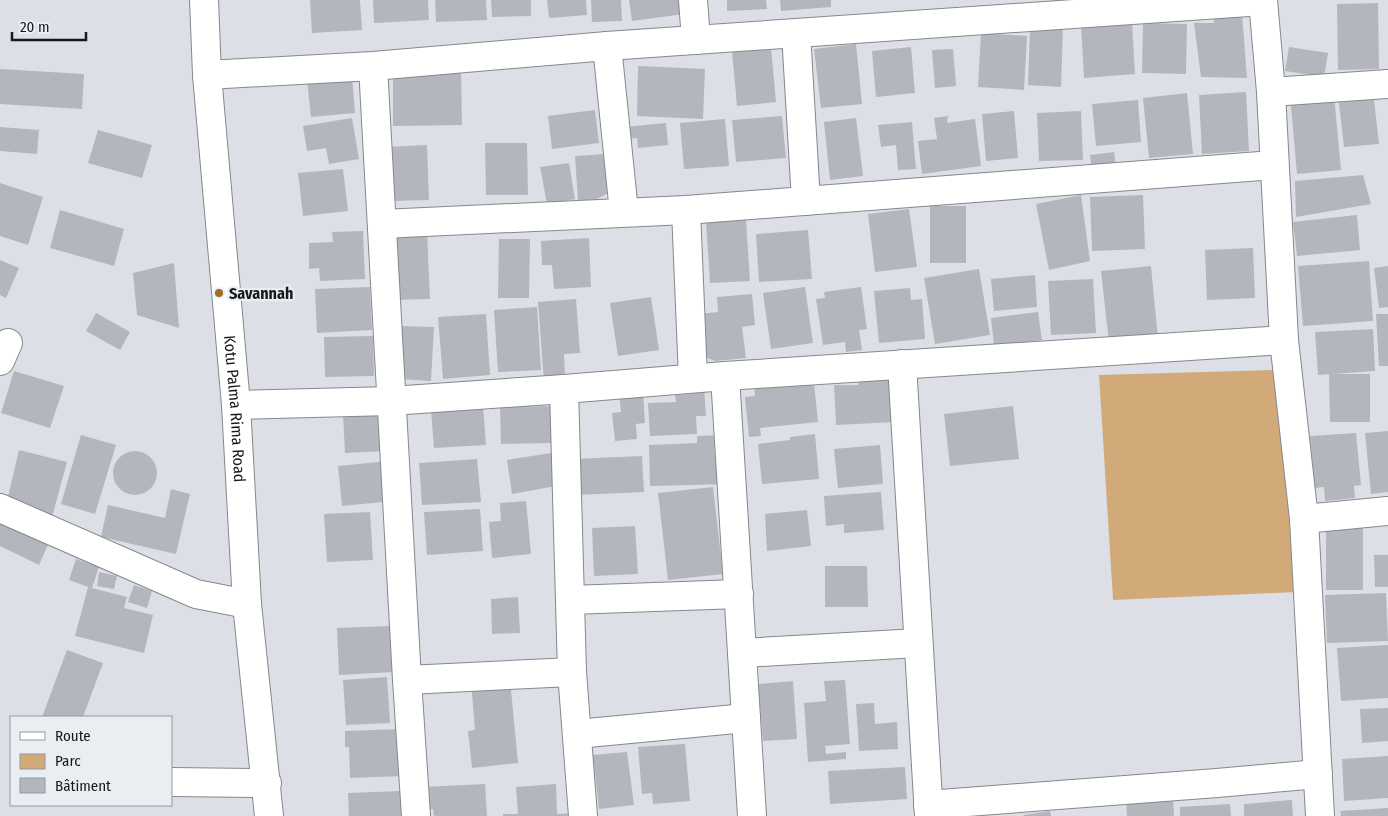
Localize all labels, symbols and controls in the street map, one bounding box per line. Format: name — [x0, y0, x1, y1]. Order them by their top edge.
scale bar — [12, 10, 86, 42]
text: 20 m — [20, 18, 50, 36]
place label: Savannah — [229, 284, 293, 303]
marker: Savannah — [213, 287, 225, 299]
street label: Kotu Palma Rima Road — [220, 334, 250, 483]
legend — [10, 716, 172, 806]
text: Route — [55, 727, 91, 745]
text: Parc — [55, 752, 81, 770]
text: Bâtiment — [55, 777, 111, 795]

